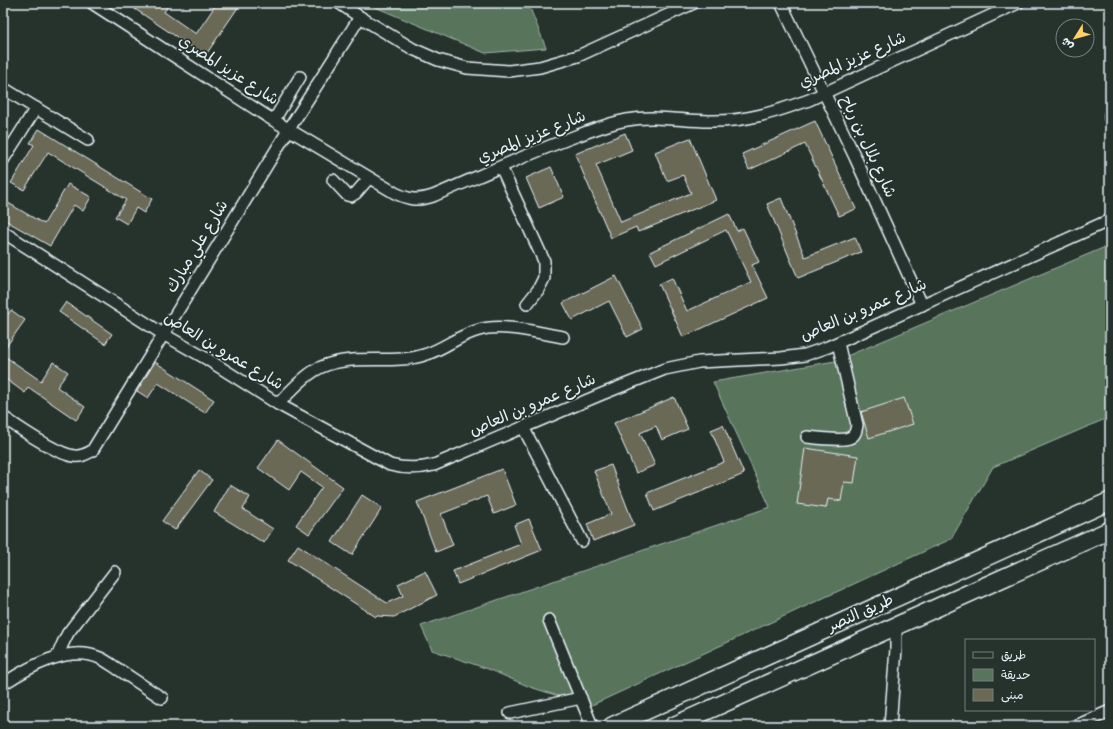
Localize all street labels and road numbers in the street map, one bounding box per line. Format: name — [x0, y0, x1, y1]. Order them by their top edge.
street label: شارع عزيز المصري — [796, 27, 910, 95]
street label: شارع عزيز المصري — [173, 30, 283, 112]
street label: شارع بلال بن رباح — [833, 92, 901, 202]
street label: شارع عزيز المصري — [474, 106, 590, 170]
street label: شارع علي مبارك — [161, 196, 236, 298]
street label: شارع عمرو بن العاص — [797, 274, 931, 348]
street label: شارع عمرو بن العاص — [159, 307, 287, 397]
street label: شارع عمرو بن العاص — [466, 369, 600, 443]
street label: طريق النصر — [822, 589, 898, 640]

